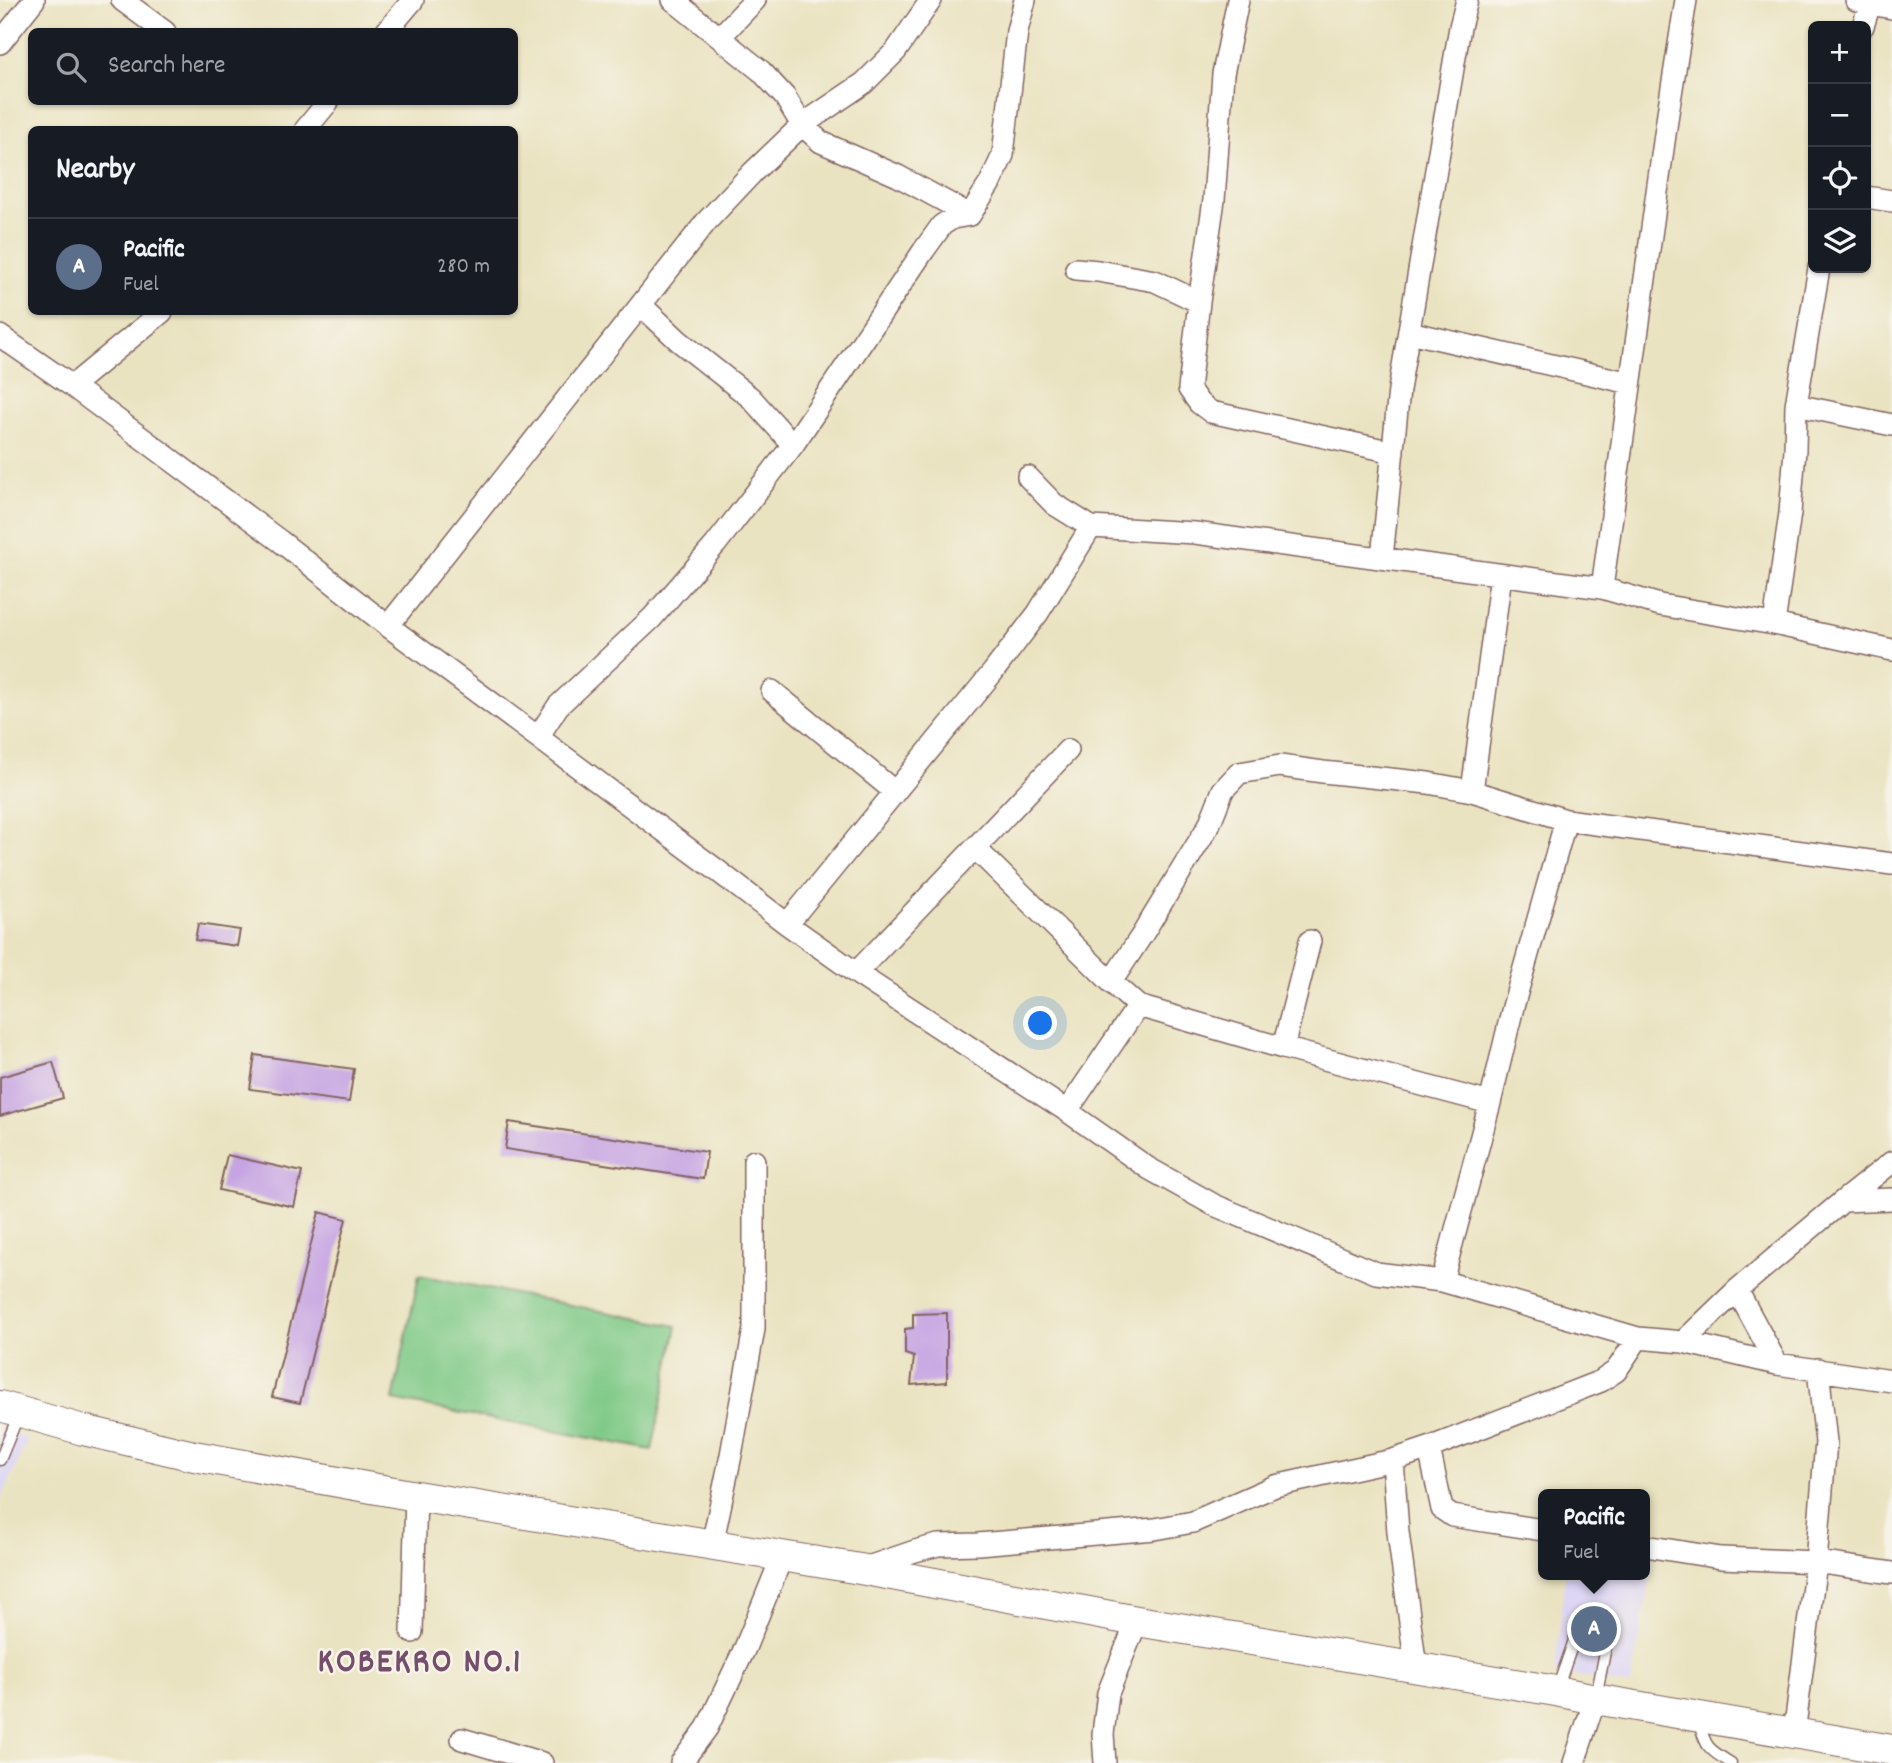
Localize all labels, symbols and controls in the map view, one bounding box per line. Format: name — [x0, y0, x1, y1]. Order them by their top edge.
map controls — [1808, 21, 1871, 273]
button: + — [1808, 21, 1871, 84]
search box — [28, 28, 518, 105]
icon: search — [52, 48, 90, 86]
text: Search here — [108, 48, 226, 85]
button: − — [1808, 84, 1871, 147]
button: locate — [1808, 147, 1871, 210]
text: Nearby — [56, 150, 134, 193]
button: layers — [1808, 210, 1871, 273]
text: Pacific — [123, 232, 185, 269]
text: A — [73, 251, 85, 284]
text: 280 m — [437, 251, 490, 284]
text: Fuel — [123, 269, 159, 302]
your location — [1023, 1006, 1057, 1040]
popup — [1538, 1489, 1650, 1580]
text: Pacific — [1563, 1500, 1625, 1537]
text: Fuel — [1563, 1537, 1599, 1570]
pin: A — [1571, 1603, 1617, 1655]
district label: KOBEKRO NO.1 — [318, 1639, 522, 1689]

